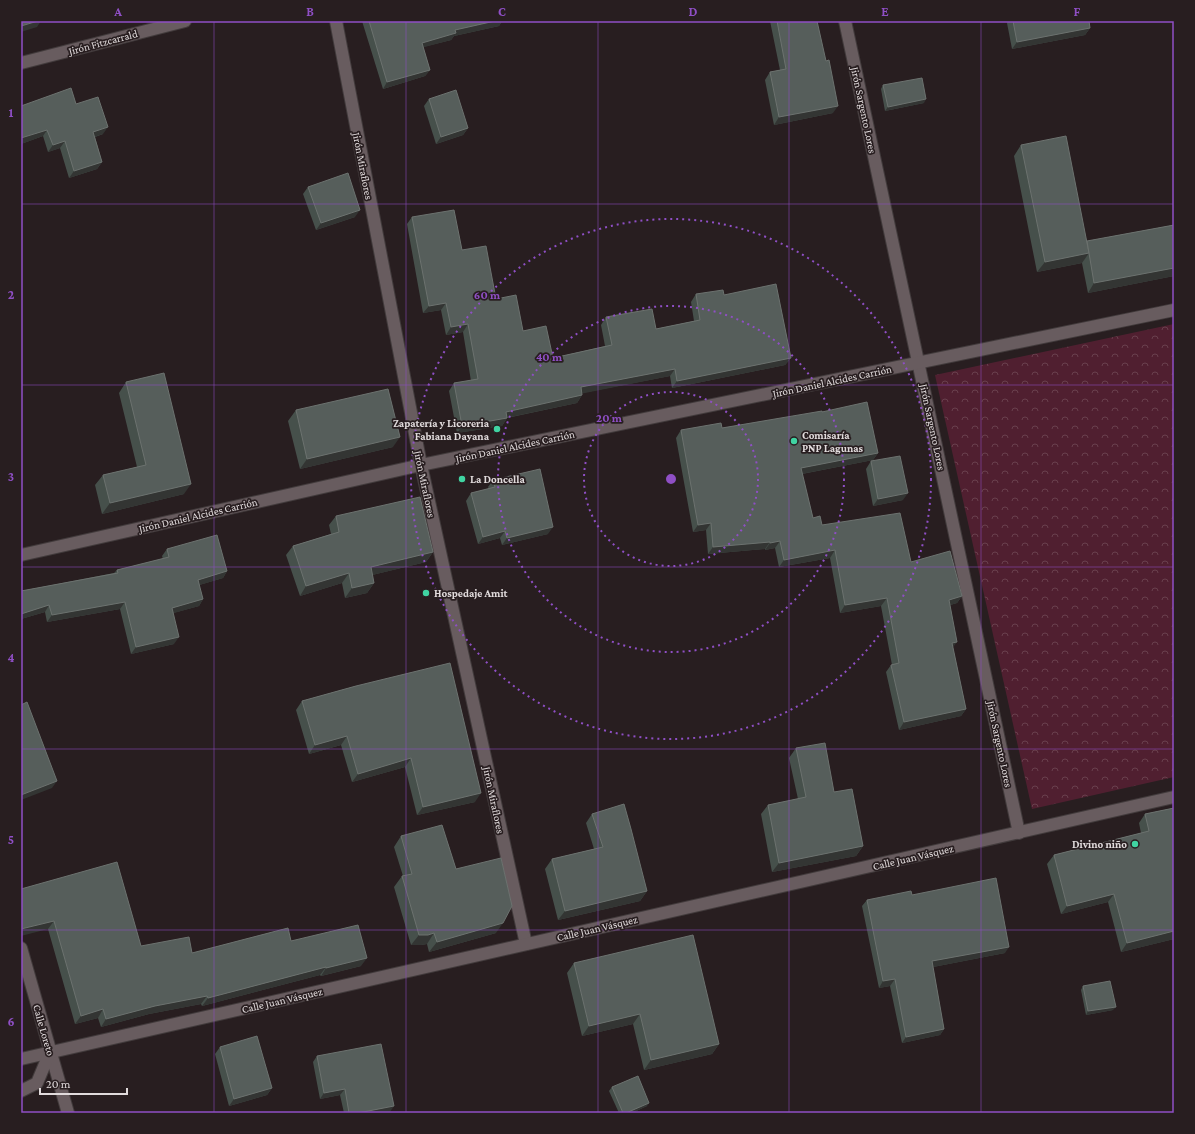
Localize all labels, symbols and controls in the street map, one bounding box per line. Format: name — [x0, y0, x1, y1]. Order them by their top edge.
text: A — [113, 4, 122, 19]
text: B — [306, 4, 314, 19]
text: C — [498, 4, 506, 19]
text: D — [689, 4, 698, 19]
text: E — [881, 4, 889, 19]
text: F — [1074, 4, 1081, 19]
street label: Jirón Fitzcarrald — [66, 27, 139, 58]
street label: Jirón Sargento Lores — [848, 65, 879, 155]
text: 1 — [9, 105, 14, 120]
street label: Jirón Miraflores — [349, 130, 375, 201]
text: 2 — [8, 287, 15, 302]
text: 60 m — [474, 288, 501, 302]
text: 40 m — [536, 350, 563, 364]
street label: Jirón Daniel Alcides Carrión — [770, 362, 893, 401]
street label: Jirón Sargento Lores — [917, 382, 948, 472]
text: 20 m — [596, 411, 623, 425]
place label: Zapatería y Licoreria Fabiana Dayana — [393, 417, 490, 442]
marker: Zapatería y Licoreria Fabiana Dayana — [492, 424, 502, 434]
street label: Jirón Daniel Alcides Carrión — [453, 427, 576, 466]
place label: Comisaría PNP Lagunas — [802, 429, 864, 454]
marker: Comisaría PNP Lagunas — [789, 436, 799, 446]
street label: Jirón Miraflores — [411, 448, 438, 519]
text: 3 — [8, 469, 14, 484]
centre of rings — [664, 472, 678, 486]
place label: La Doncella — [470, 473, 525, 485]
marker: La Doncella — [457, 474, 467, 484]
street label: Jirón Daniel Alcides Carrión — [136, 495, 259, 536]
place label: Hospedaje Amit — [434, 587, 508, 600]
marker: Hospedaje Amit — [421, 588, 431, 598]
text: 4 — [7, 650, 15, 665]
street label: Jirón Sargento Lores — [984, 699, 1015, 789]
street label: Jirón Miraflores — [480, 764, 507, 835]
text: 5 — [8, 832, 14, 847]
place label: Divino niño — [1072, 838, 1127, 850]
marker: Divino niño — [1130, 839, 1140, 849]
street label: Calle Juan Vásquez — [871, 842, 955, 873]
street label: Calle Juan Vásquez — [555, 913, 639, 944]
street label: Calle Juan Vásquez — [240, 985, 324, 1016]
street label: Calle Loreto — [31, 1003, 57, 1057]
text: 6 — [7, 1014, 15, 1029]
scale bar — [40, 1070, 127, 1096]
text: 20 m — [46, 1077, 71, 1091]

